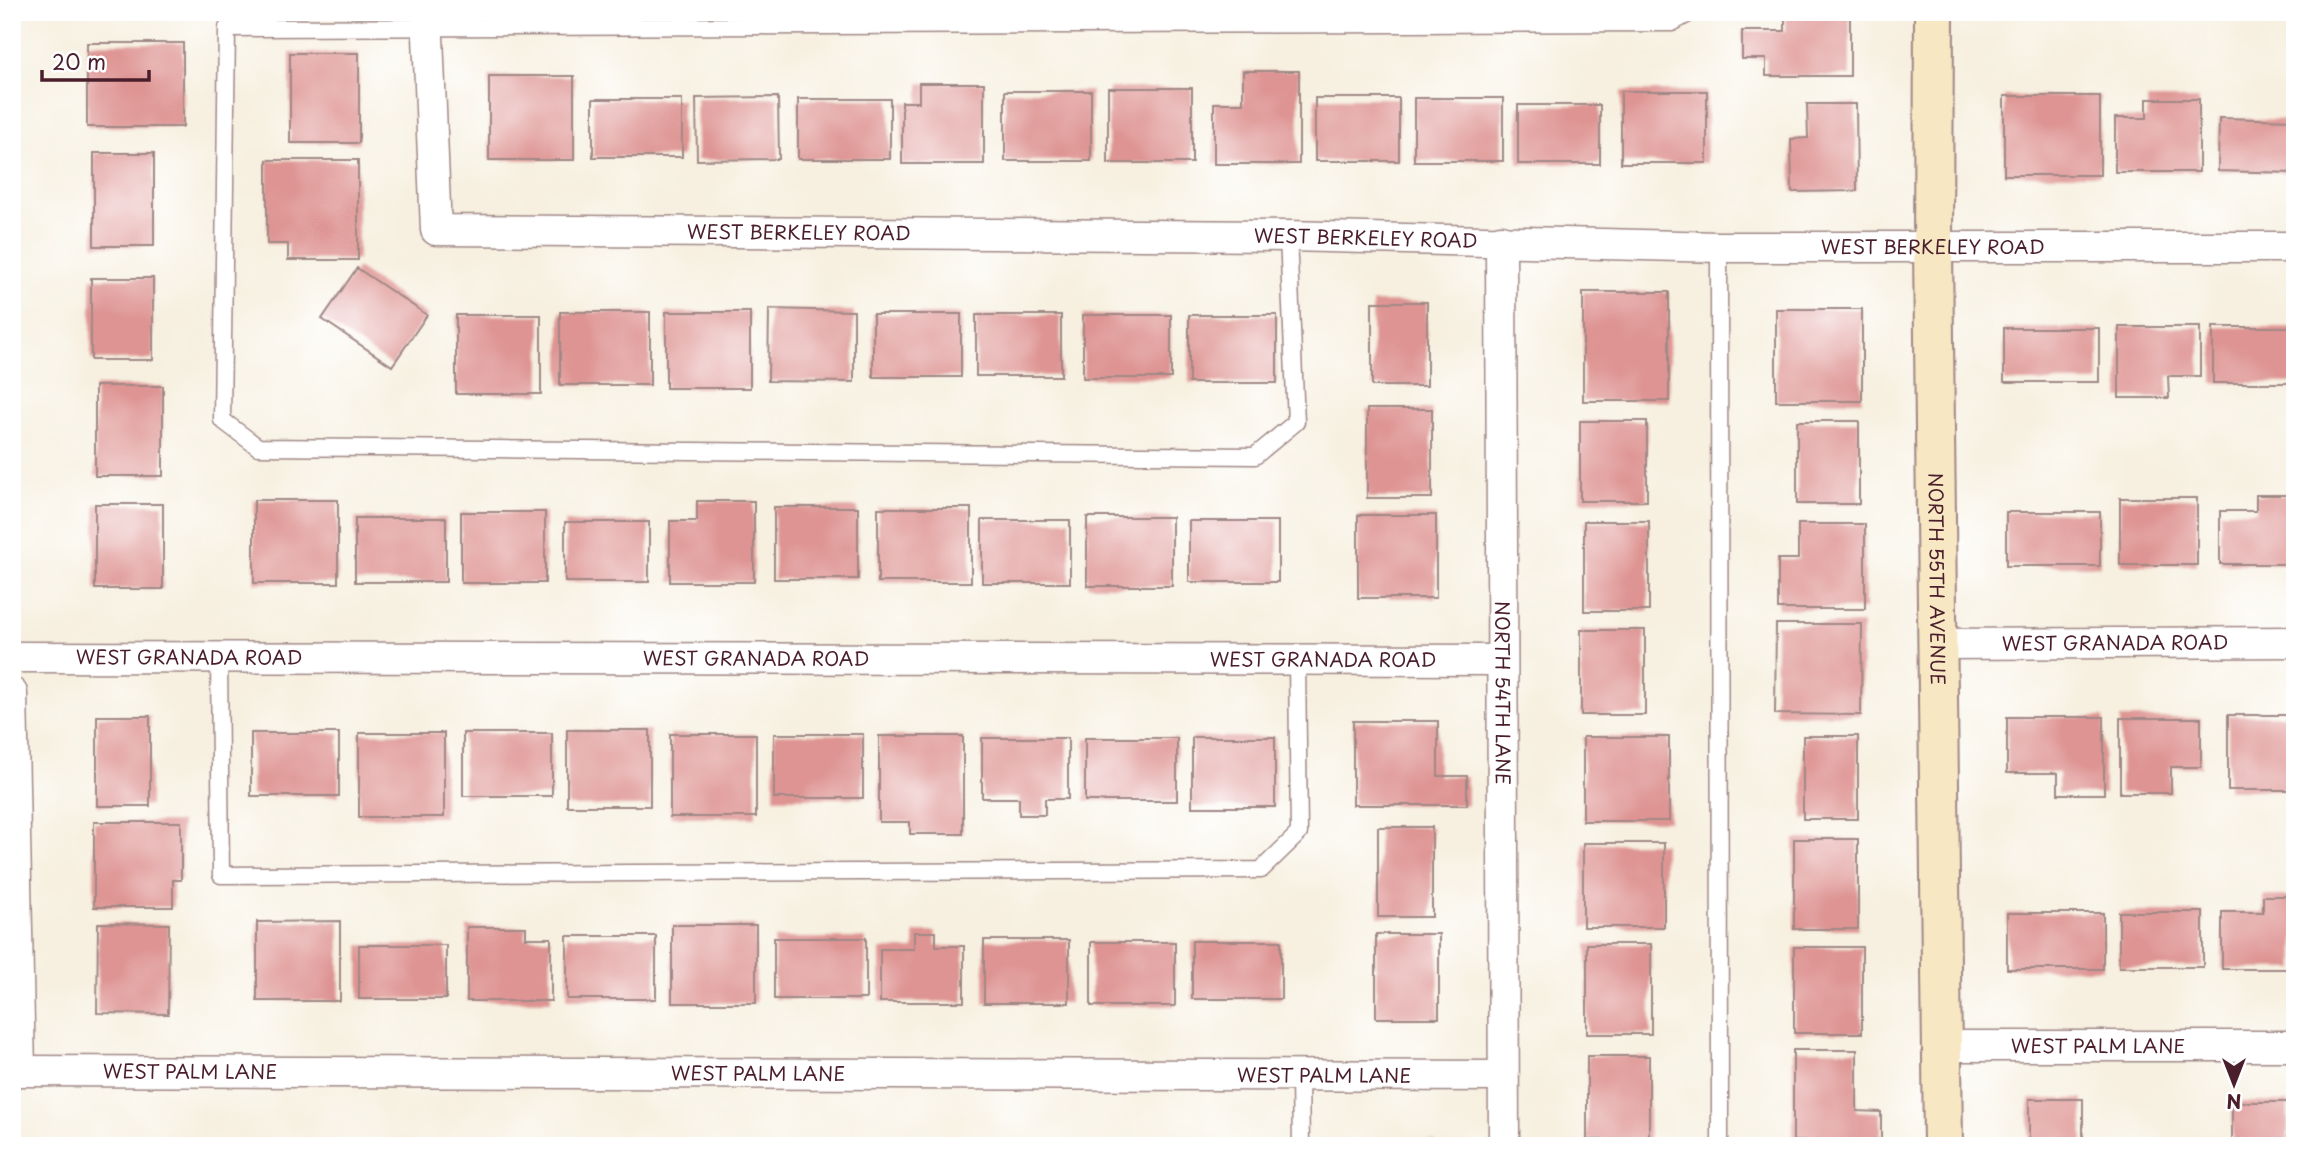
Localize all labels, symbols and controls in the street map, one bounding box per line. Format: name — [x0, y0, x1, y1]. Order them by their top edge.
scale bar — [42, 38, 149, 82]
text: 20 m — [52, 45, 106, 77]
street label: WEST BERKELEY ROAD — [687, 217, 911, 246]
street label: WEST BERKELEY ROAD — [1254, 221, 1478, 254]
street label: WEST BERKELEY ROAD — [1821, 232, 2045, 260]
street label: NORTH 55TH AVENUE — [1922, 473, 1953, 685]
street label: NORTH 54TH LANE — [1489, 601, 1518, 785]
street label: WEST GRANADA ROAD — [2002, 627, 2228, 657]
street label: WEST GRANADA ROAD — [76, 642, 302, 671]
street label: WEST GRANADA ROAD — [643, 643, 869, 672]
street label: WEST GRANADA ROAD — [1210, 644, 1436, 673]
street label: WEST PALM LANE — [2011, 1031, 2185, 1059]
north arrow — [2198, 1050, 2268, 1120]
street label: WEST PALM LANE — [103, 1056, 277, 1085]
street label: WEST PALM LANE — [671, 1058, 845, 1087]
street label: WEST PALM LANE — [1237, 1060, 1411, 1089]
text: N — [2226, 1088, 2242, 1116]

